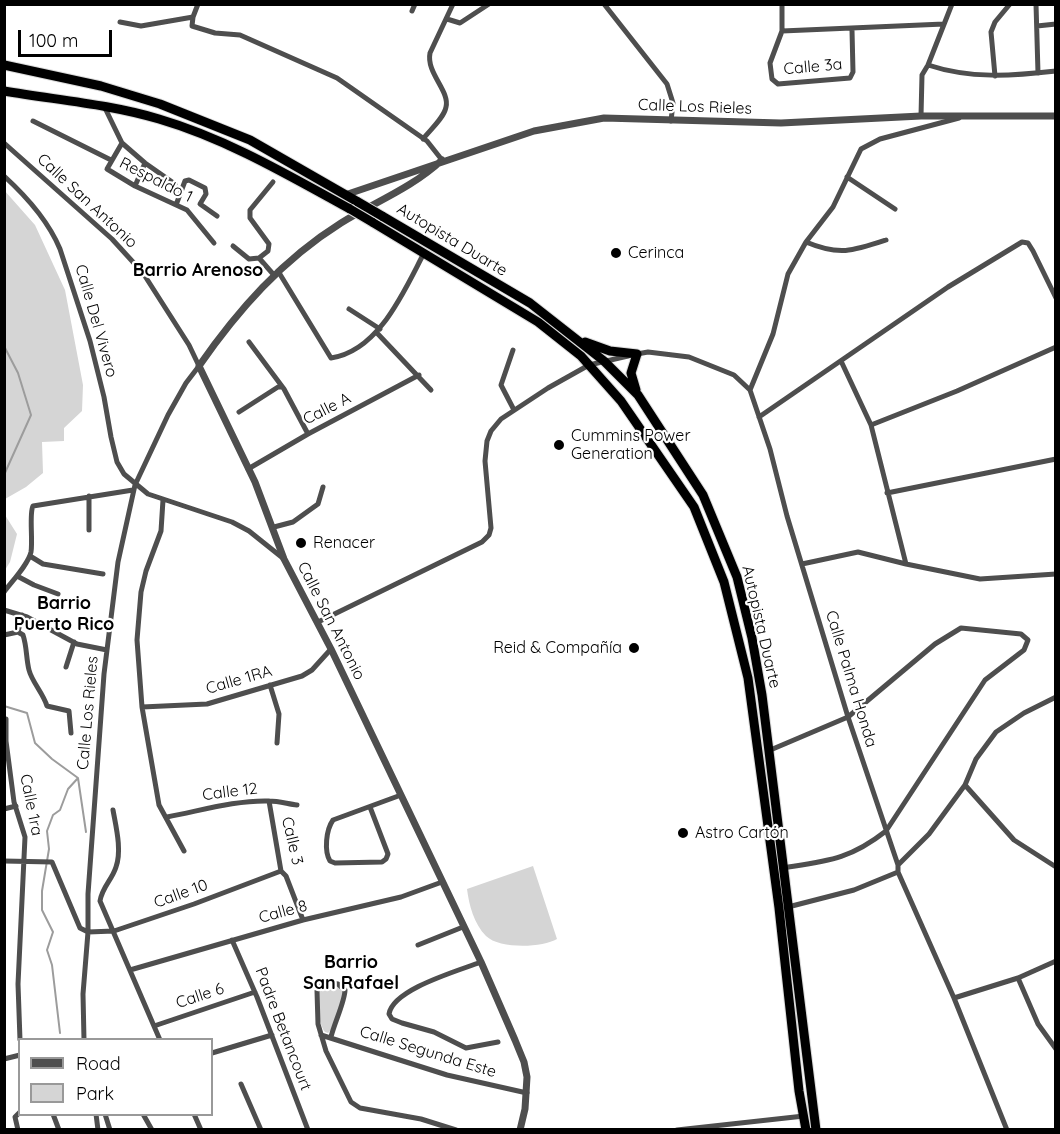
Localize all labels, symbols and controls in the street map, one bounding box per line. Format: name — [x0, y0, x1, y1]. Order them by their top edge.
scale bar — [21, 18, 116, 56]
text: 100 m — [29, 29, 78, 52]
street label: Calle 3a — [783, 55, 843, 79]
street label: Calle Los Rieles — [638, 95, 752, 119]
street label: Calle San Antonio — [33, 150, 141, 252]
street label: Respaldo 1 — [116, 153, 196, 207]
street label: Autopista Duarte — [393, 200, 511, 280]
place label: Cerinca — [628, 243, 684, 263]
marker: Cerinca — [609, 246, 623, 260]
district label: Barrio Arenoso — [133, 260, 263, 282]
street label: Calle Del Vivero — [71, 262, 121, 380]
street label: Calle A — [300, 389, 354, 429]
place label: Cummins Power Generation — [571, 426, 691, 464]
marker: Cummins Power Generation — [552, 438, 566, 452]
place label: Renacer — [313, 533, 375, 553]
marker: Renacer — [294, 536, 308, 550]
street label: Calle San Antonio — [293, 559, 369, 683]
street label: Autopista Duarte — [738, 564, 784, 690]
district label: Barrio Puerto Rico — [14, 593, 114, 636]
street label: Calle Palma Honda — [821, 608, 881, 750]
place label: Reid & Compañía — [493, 638, 622, 658]
marker: Reid & Compañía — [627, 641, 641, 655]
street label: Calle Los Rieles — [73, 655, 103, 771]
street label: Calle 1RA — [204, 661, 274, 699]
street label: Calle 1ra — [16, 773, 46, 837]
street label: Calle 12 — [201, 779, 259, 805]
street label: Calle 3 — [277, 815, 307, 867]
place label: Astro Cartón — [695, 823, 789, 843]
marker: Astro Cartón — [676, 826, 690, 840]
street label: Calle 10 — [151, 875, 211, 913]
street label: Calle 8 — [257, 896, 309, 928]
district label: Barrio San Rafael — [303, 952, 399, 994]
street label: Padre Betancourt — [251, 965, 315, 1093]
street label: Calle 6 — [174, 979, 226, 1013]
street label: Calle Segunda Este — [357, 1022, 499, 1082]
legend — [18, 1038, 213, 1116]
text: Road — [76, 1052, 121, 1075]
text: Park — [76, 1082, 114, 1105]

